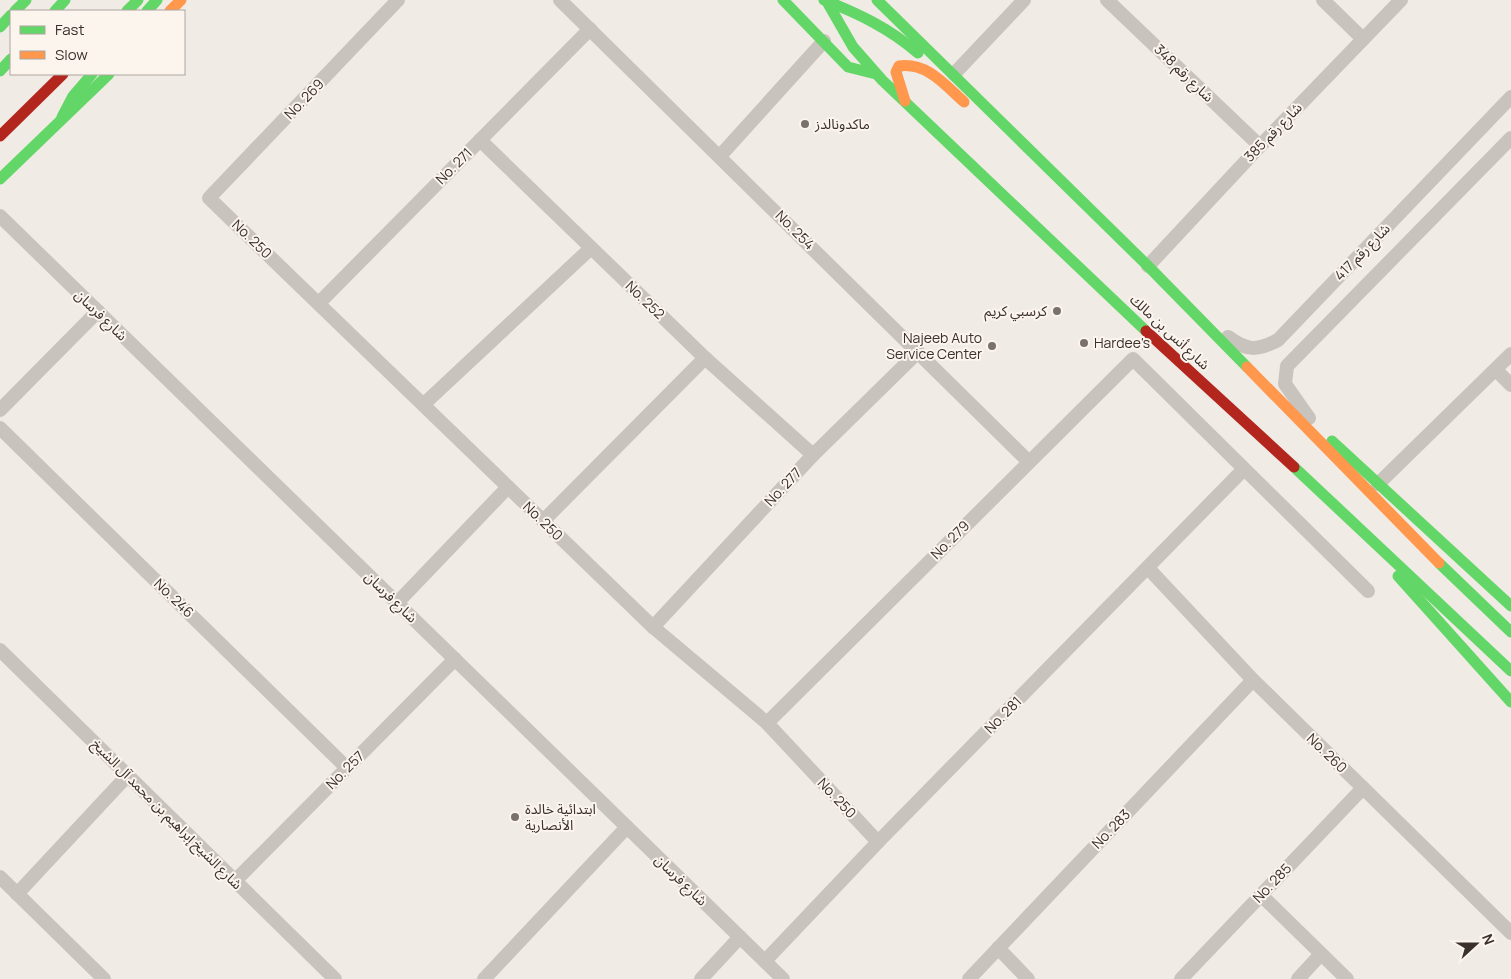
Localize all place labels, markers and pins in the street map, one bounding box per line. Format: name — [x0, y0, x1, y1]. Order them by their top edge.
place label: ماكدونالدز — [814, 114, 870, 133]
marker: ماكدونالدز — [799, 118, 811, 130]
place label: كرسبي كريم — [984, 301, 1047, 322]
marker: كرسبي كريم — [1051, 305, 1063, 317]
place label: Najeeb Auto Service Center — [886, 328, 982, 363]
place label: Hardee's — [1094, 333, 1150, 352]
marker: Hardee's — [1078, 337, 1090, 349]
marker: Najeeb Auto Service Center — [986, 340, 998, 352]
place label: ابتدائية خالدة الأنصارية — [525, 799, 596, 834]
marker: ابتدائية خالدة الأنصارية — [509, 811, 521, 823]

